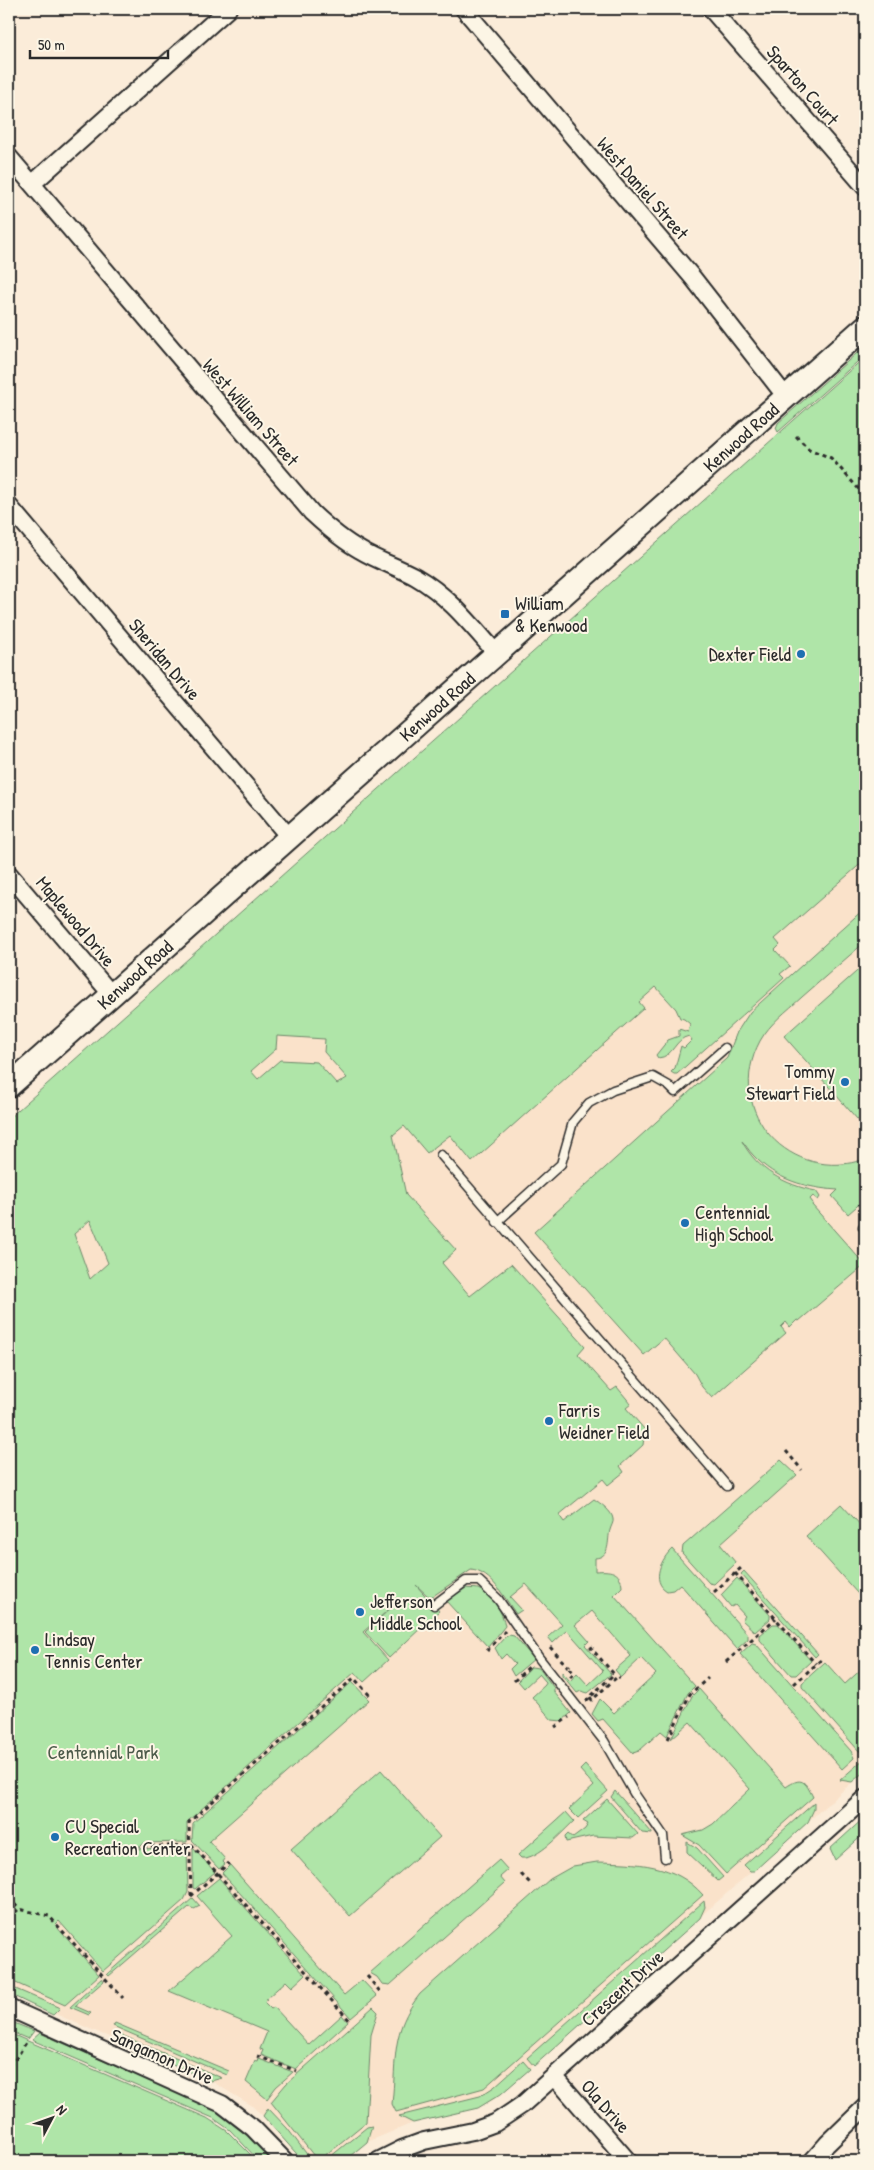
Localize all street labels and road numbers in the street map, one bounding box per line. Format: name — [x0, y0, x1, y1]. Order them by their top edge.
street label: Sparton Court — [761, 39, 845, 131]
street label: West Daniel Street — [591, 131, 695, 245]
street label: West William Street — [197, 353, 305, 472]
street label: Kenwood Road — [697, 396, 785, 478]
street label: Sheridan Drive — [123, 613, 207, 706]
street label: Kenwood Road — [393, 665, 481, 747]
street label: Maplewood Drive — [30, 870, 122, 972]
street label: Kenwood Road — [91, 934, 179, 1015]
street label: Crescent Drive — [575, 1944, 669, 2032]
street label: Sangamon Drive — [106, 2022, 218, 2090]
street label: Ola Drive — [575, 2074, 637, 2139]

